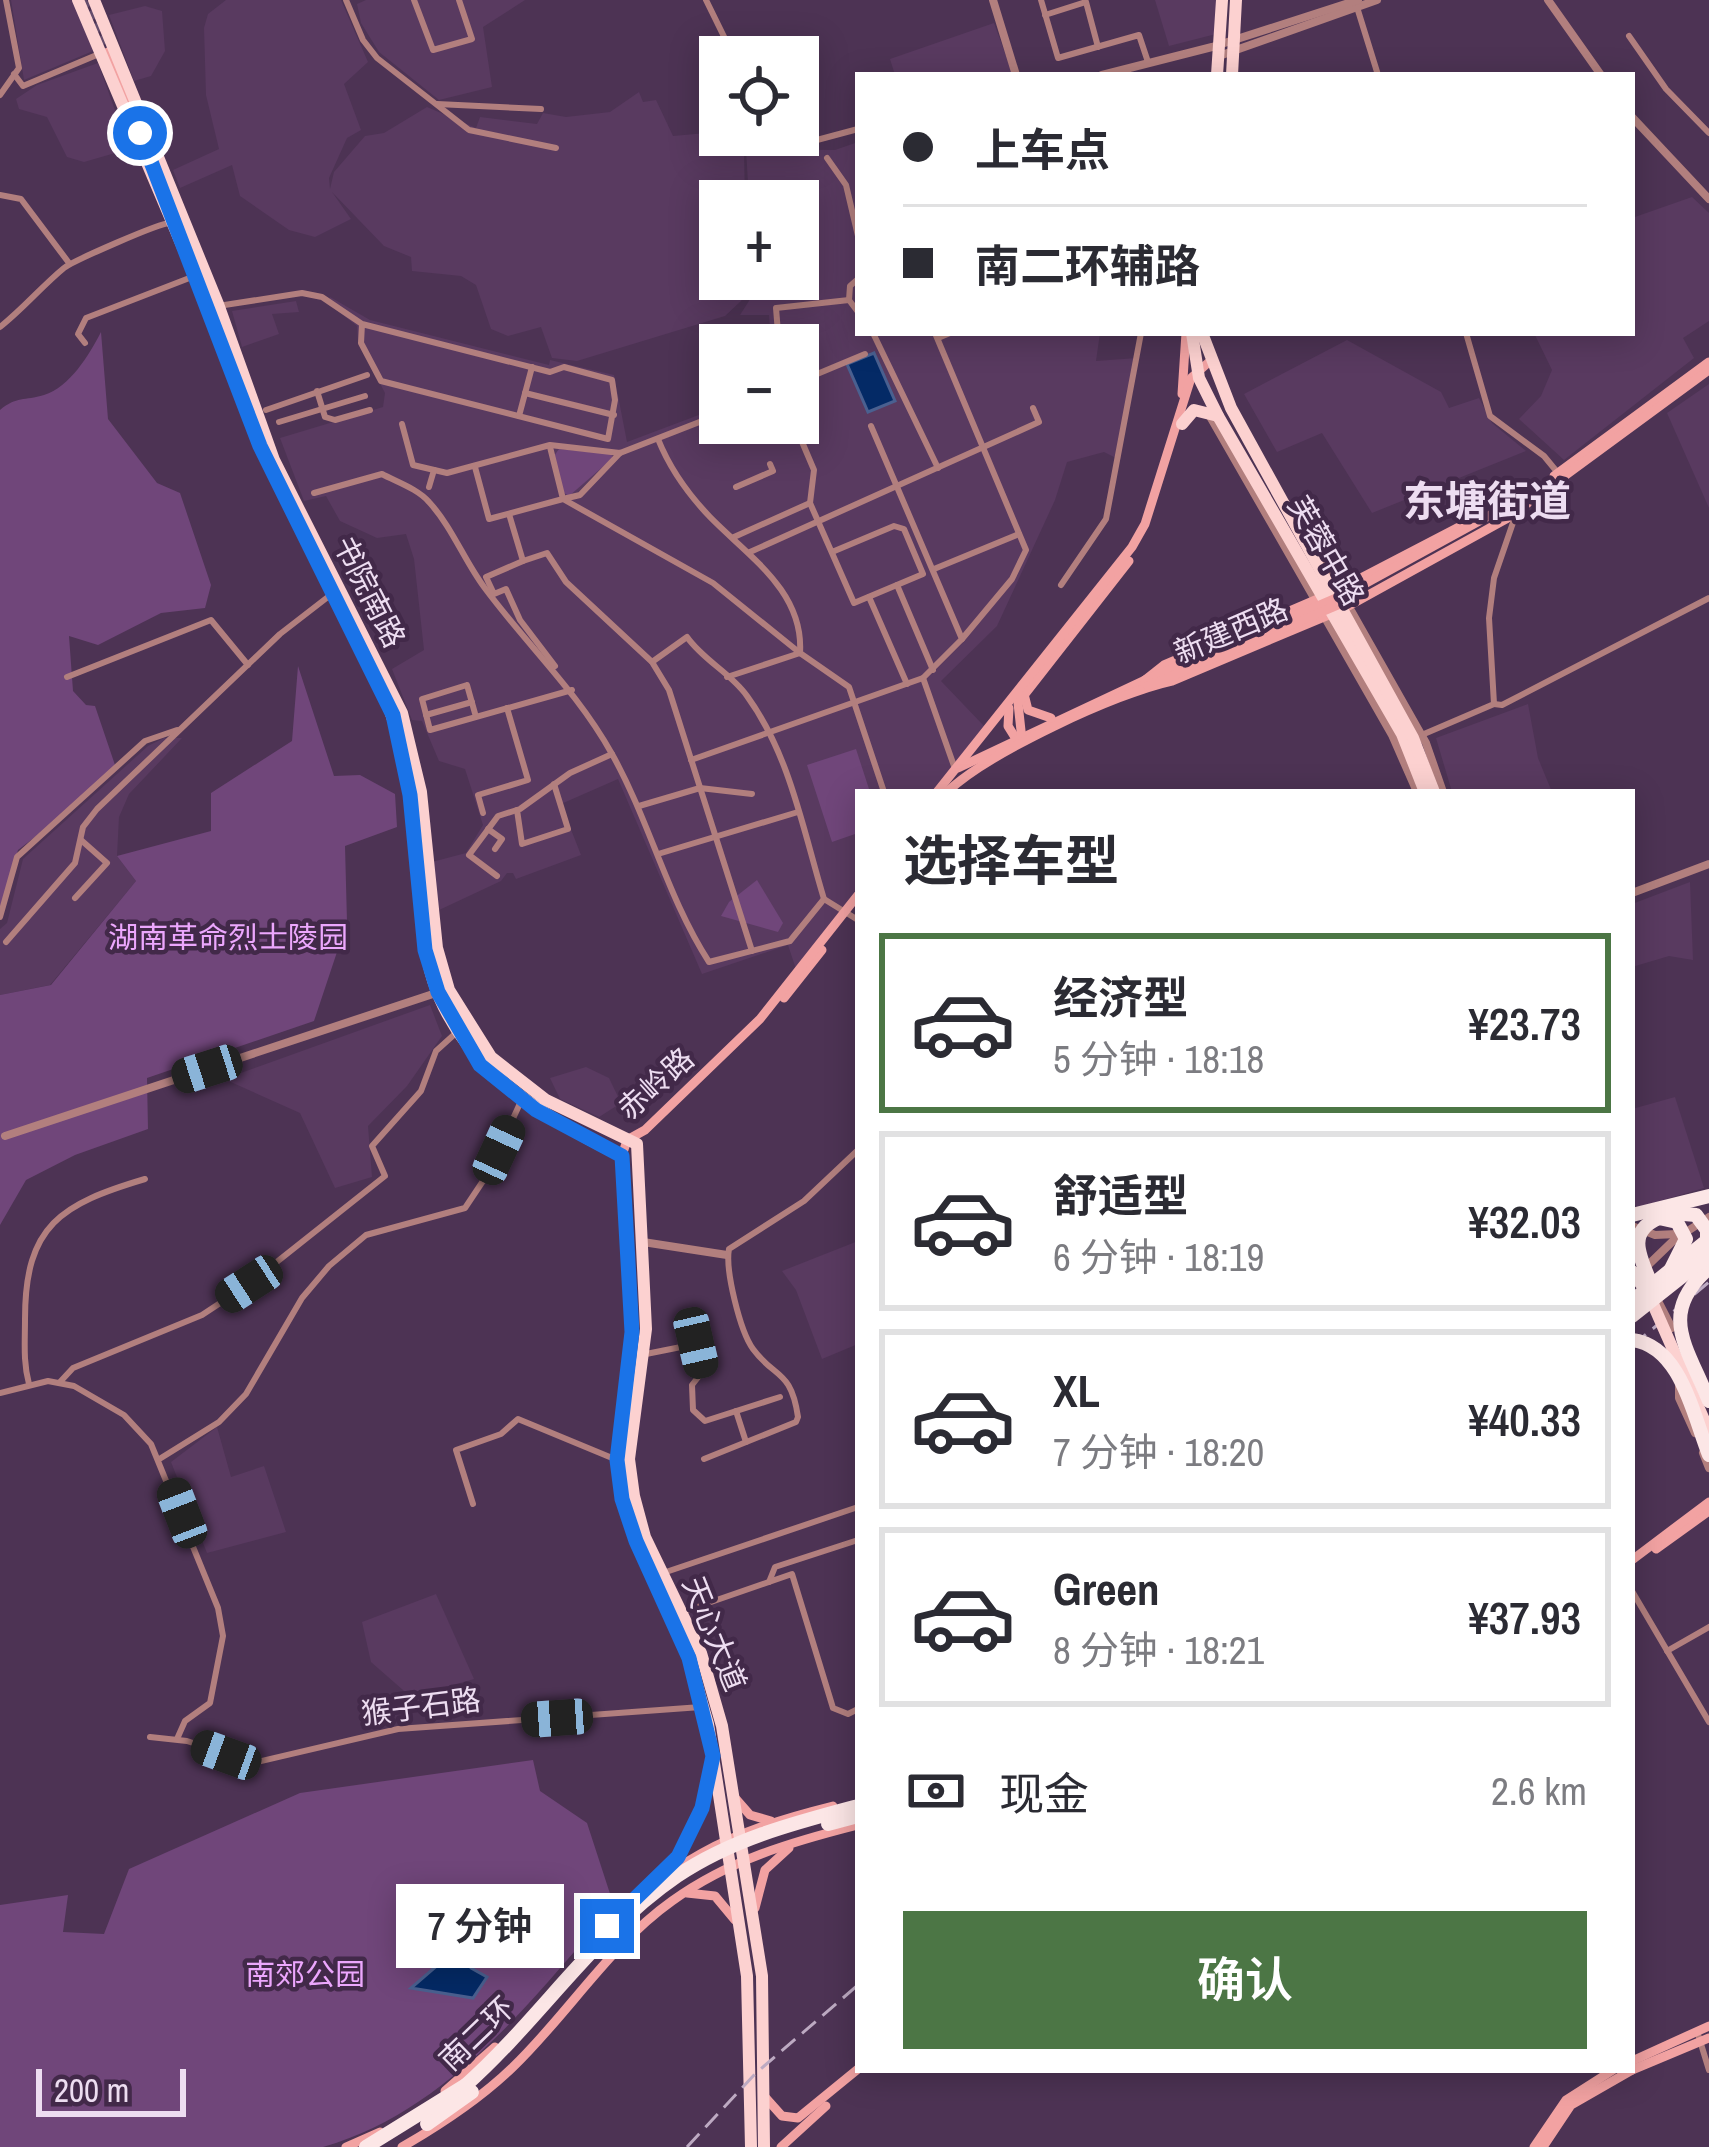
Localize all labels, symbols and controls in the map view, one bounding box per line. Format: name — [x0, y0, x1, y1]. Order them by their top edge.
map controls — [699, 36, 819, 444]
button: locate — [699, 36, 819, 156]
route start — [113, 106, 167, 160]
text: 上车点 — [975, 119, 1110, 180]
button: + — [699, 180, 819, 300]
text: 南二环辅路 — [975, 235, 1200, 296]
button: − — [699, 324, 819, 444]
district label: 东塘街道 — [1403, 473, 1571, 529]
street label: 芙蓉中路 — [1280, 489, 1374, 612]
street label: 书院南路 — [325, 529, 415, 654]
street label: 新建西路 — [1168, 588, 1294, 672]
text: 选择车型 — [903, 824, 1119, 897]
park label: 湖南革命烈士陵园 — [108, 917, 348, 957]
text: 经济型 — [1053, 967, 1188, 1028]
icon: car — [909, 969, 1017, 1077]
text: ¥23.73 — [1468, 993, 1581, 1054]
text: 5 分钟 · 18:18 — [1053, 1033, 1264, 1085]
street label: 赤岭路 — [609, 1038, 702, 1128]
car — [167, 1041, 247, 1097]
car — [467, 1110, 531, 1190]
text: 舒适型 — [1053, 1165, 1188, 1226]
icon: car — [909, 1167, 1017, 1275]
text: ¥32.03 — [1468, 1191, 1581, 1252]
text: 6 分钟 · 18:19 — [1053, 1231, 1264, 1283]
car — [209, 1249, 289, 1319]
car — [670, 1304, 722, 1382]
text: XL — [1053, 1360, 1100, 1421]
icon: car — [909, 1365, 1017, 1473]
text: ¥40.33 — [1468, 1389, 1581, 1450]
text: 7 分钟 · 18:20 — [1053, 1426, 1264, 1478]
car — [152, 1473, 212, 1553]
text: Green — [1053, 1558, 1160, 1619]
icon: car — [909, 1563, 1017, 1671]
street label: 天心大道 — [674, 1571, 756, 1697]
text: ¥37.93 — [1468, 1587, 1581, 1648]
text: 8 分钟 · 18:21 — [1053, 1624, 1264, 1676]
street label: 猴子石路 — [359, 1679, 483, 1733]
car — [520, 1698, 594, 1738]
car — [186, 1726, 266, 1784]
icon: cash — [903, 1758, 969, 1824]
text: 现金 — [999, 1763, 1089, 1824]
text: 2.6 km — [1491, 1765, 1587, 1817]
callout: 7 分钟 — [397, 1884, 565, 1968]
route end — [580, 1899, 634, 1953]
text: 7 分钟 — [428, 1900, 532, 1952]
button: 确认 — [903, 1911, 1587, 2049]
park label: 南郊公园 — [245, 1954, 365, 1994]
street label: 南二环 — [430, 1988, 523, 2079]
scale bar — [36, 2063, 186, 2116]
text: 200 m — [54, 2068, 129, 2112]

